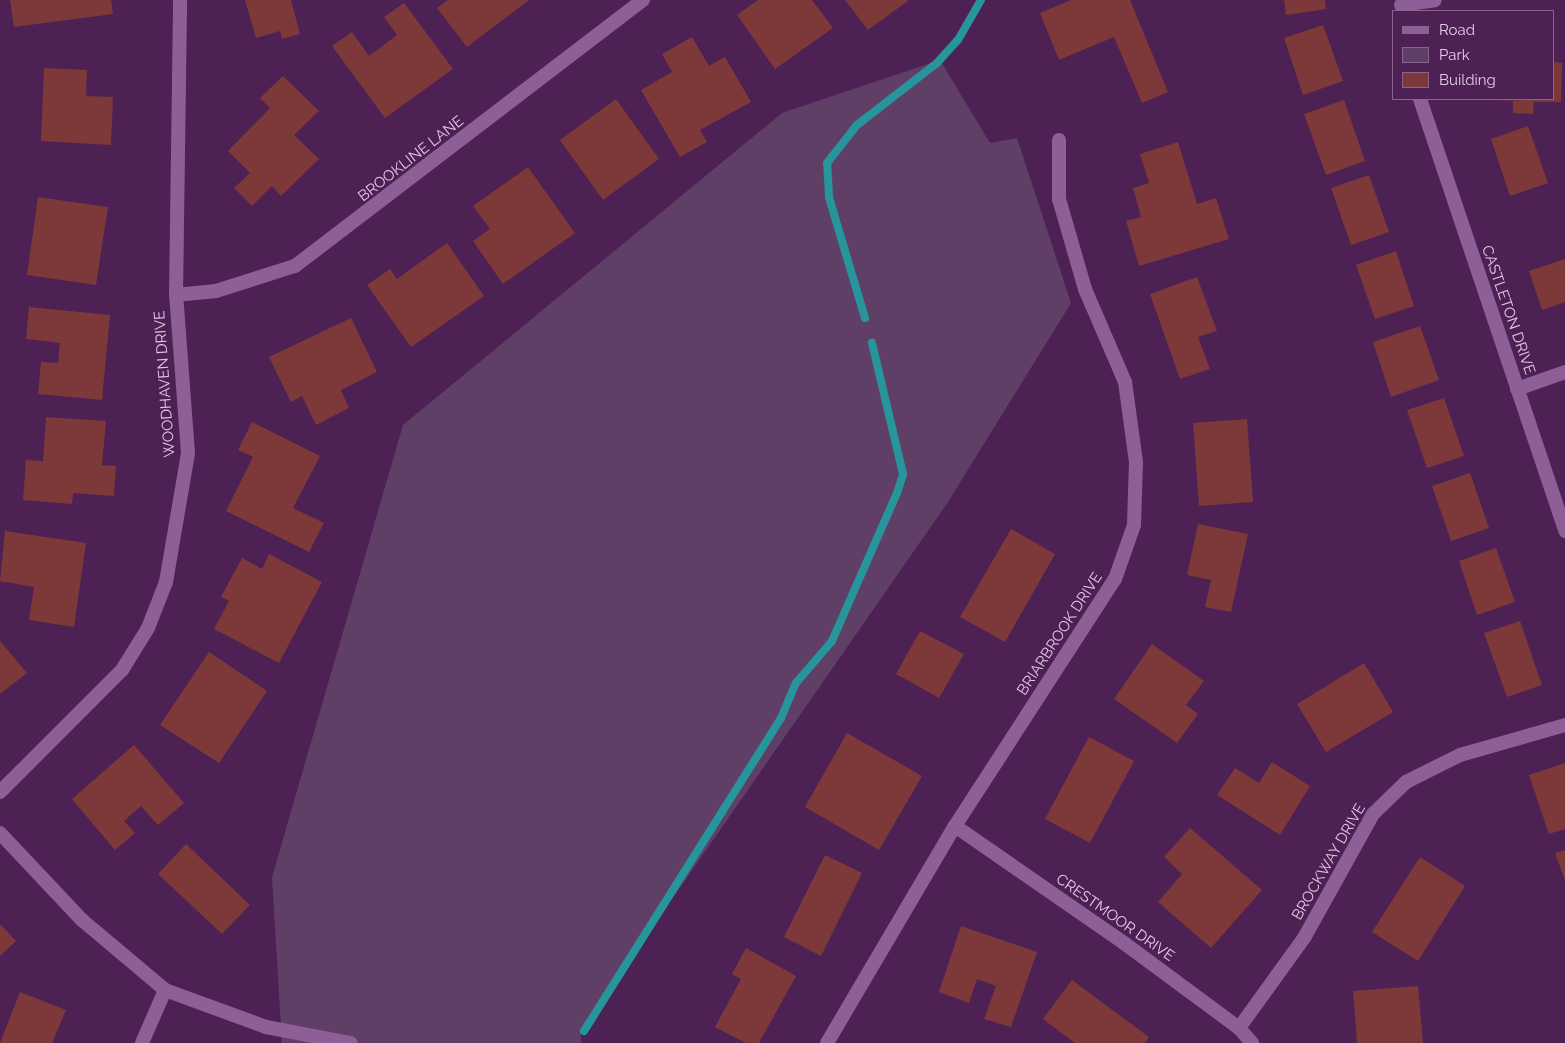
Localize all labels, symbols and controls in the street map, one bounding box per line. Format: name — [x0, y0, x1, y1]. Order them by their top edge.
legend — [1392, 10, 1555, 100]
text: Road — [1439, 21, 1475, 39]
text: Park — [1439, 46, 1470, 64]
text: Building — [1439, 71, 1496, 89]
street label: BROOKLINE LANE — [355, 112, 467, 206]
street label: CASTLETON DRIVE — [1477, 243, 1539, 377]
street label: WOODHAVEN DRIVE — [151, 310, 179, 458]
street label: BRIARBROOK DRIVE — [1014, 569, 1106, 699]
street label: BROCKWAY DRIVE — [1288, 800, 1370, 924]
street label: CRESTMOOR DRIVE — [1052, 870, 1178, 966]

